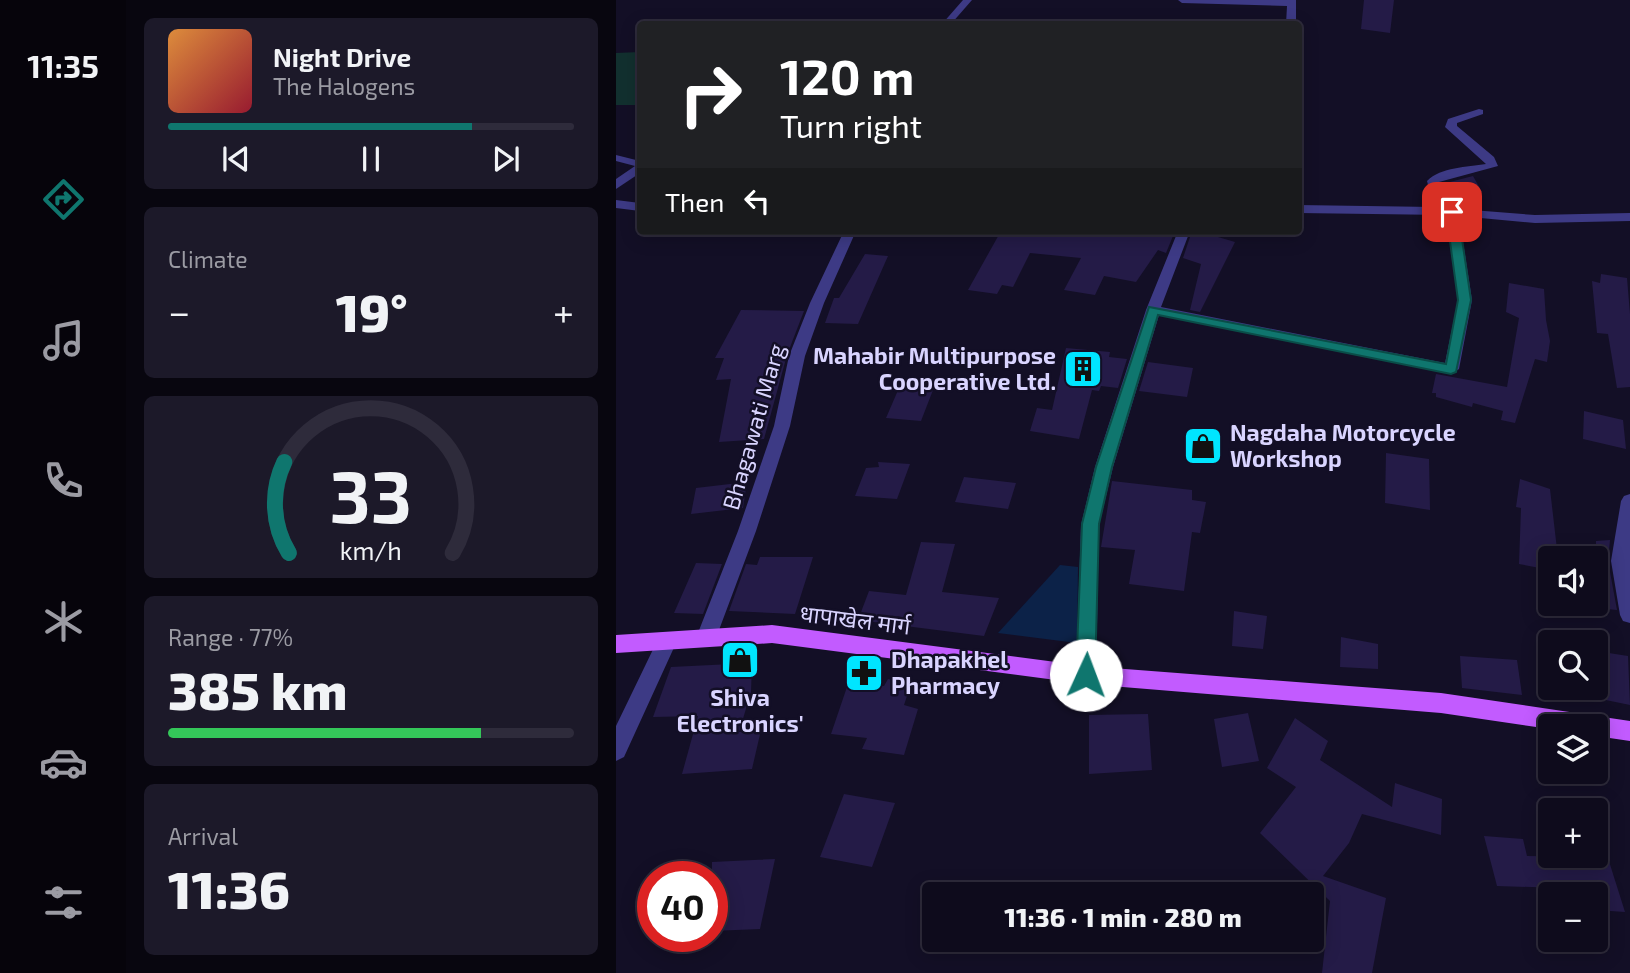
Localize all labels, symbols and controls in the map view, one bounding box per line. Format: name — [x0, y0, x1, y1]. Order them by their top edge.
text: Night Drive — [273, 41, 411, 72]
text: 11:35 — [27, 46, 99, 84]
text: 120 m — [780, 46, 914, 105]
icon: right — [665, 49, 756, 140]
text: The Halogens — [273, 72, 415, 100]
text: Turn right — [780, 106, 922, 144]
icon: previous — [217, 140, 255, 178]
icon: pause — [352, 140, 390, 178]
icon: next — [487, 140, 525, 178]
icon: directions — [39, 175, 88, 224]
icon: left — [738, 182, 776, 220]
pin — [1422, 182, 1482, 242]
text: Then — [665, 186, 724, 217]
icon: arrive — [1433, 193, 1471, 231]
text: Climate — [168, 245, 248, 273]
text: 19° — [336, 280, 408, 342]
text: − — [168, 288, 190, 334]
text: + — [553, 288, 574, 334]
icon: music — [39, 316, 88, 365]
street label: Bhagawati Marg — [716, 340, 790, 513]
place label: Mahabir Multipurpose Cooperative Ltd. — [813, 341, 1056, 395]
building icon: Mahabir Multipurpose Cooperative Ltd. — [1062, 348, 1104, 390]
place label: Nagdaha Motorcycle Workshop — [1230, 418, 1456, 472]
shop icon: Nagdaha Motorcycle Workshop — [1182, 425, 1224, 467]
text: 33 — [330, 450, 412, 538]
icon: phone — [39, 456, 88, 505]
text: km/h — [340, 534, 402, 564]
map controls — [1538, 546, 1608, 952]
button: sound — [1538, 546, 1608, 616]
icon: climate — [39, 597, 88, 646]
street label: धापाखेल मार्ग — [798, 598, 913, 640]
text: Range · 77% — [168, 623, 293, 651]
button: search — [1538, 630, 1608, 700]
position arrow — [1049, 638, 1123, 712]
shop icon: Shiva Electronics' — [719, 639, 761, 681]
place label: Dhapakhel Pharmacy — [891, 645, 1008, 699]
pharmacy icon: Dhapakhel Pharmacy — [843, 652, 885, 694]
text: 385 km — [168, 658, 347, 720]
place label: Shiva Electronics' — [676, 683, 804, 737]
button: layers — [1538, 714, 1608, 784]
icon: car — [39, 738, 88, 787]
button: + — [1538, 798, 1608, 868]
text: Arrival — [168, 822, 238, 850]
text: 11:36 — [168, 857, 290, 919]
speed limit sign: 40 — [637, 861, 728, 952]
icon: filters — [39, 878, 88, 927]
button: − — [1538, 882, 1608, 952]
text: 11:36 · 1 min · 280 m — [1004, 901, 1242, 932]

